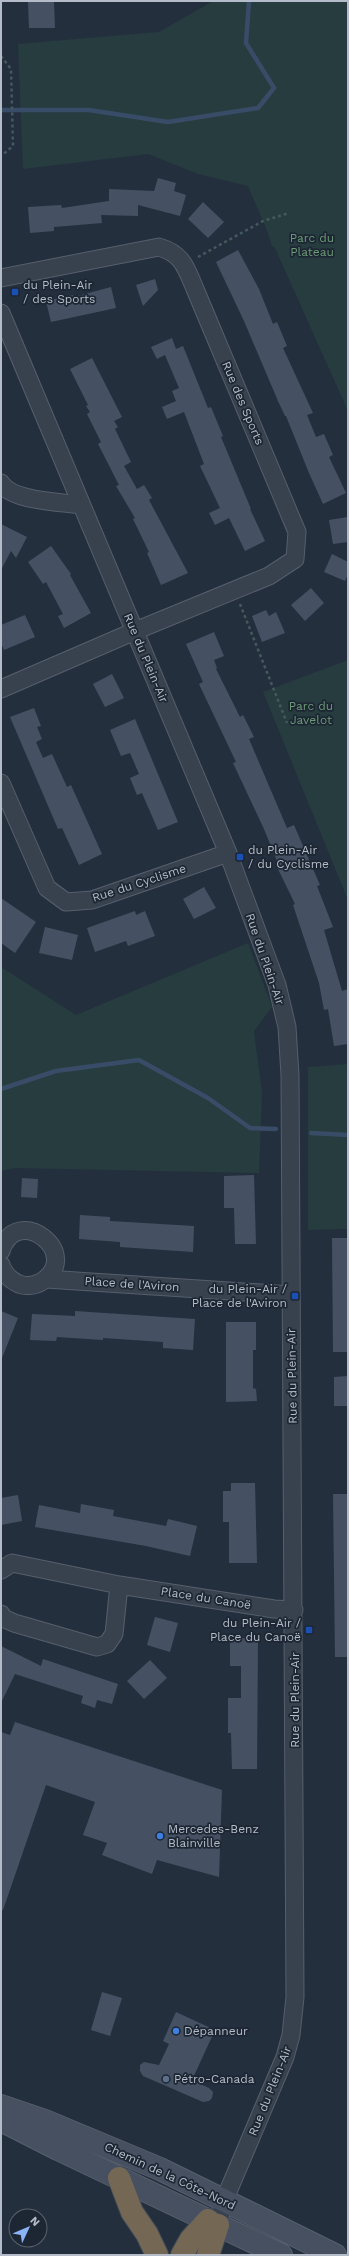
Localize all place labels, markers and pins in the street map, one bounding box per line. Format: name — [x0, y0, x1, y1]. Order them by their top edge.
place label: du Plein-Air / des Sports — [23, 278, 95, 306]
marker: du Plein-Air / des Sports — [10, 287, 20, 297]
place label: du Plein-Air / du Cyclisme — [248, 843, 329, 871]
marker: du Plein-Air / du Cyclisme — [235, 852, 245, 862]
place label: du Plein-Air / Place de l'Aviron — [192, 1282, 287, 1310]
marker: du Plein-Air / Place de l'Aviron — [290, 1291, 300, 1301]
place label: du Plein-Air / Place du Canoë — [210, 1616, 301, 1644]
marker: du Plein-Air / Place du Canoë — [304, 1625, 314, 1635]
place label: Mercedes-Benz Blainville — [168, 1822, 259, 1850]
marker: Mercedes-Benz Blainville — [155, 1831, 165, 1841]
place label: Dépanneur — [184, 2024, 248, 2038]
marker: Dépanneur — [171, 2026, 181, 2036]
place label: Pétro-Canada — [174, 2072, 255, 2086]
marker: Pétro-Canada — [161, 2074, 171, 2084]

